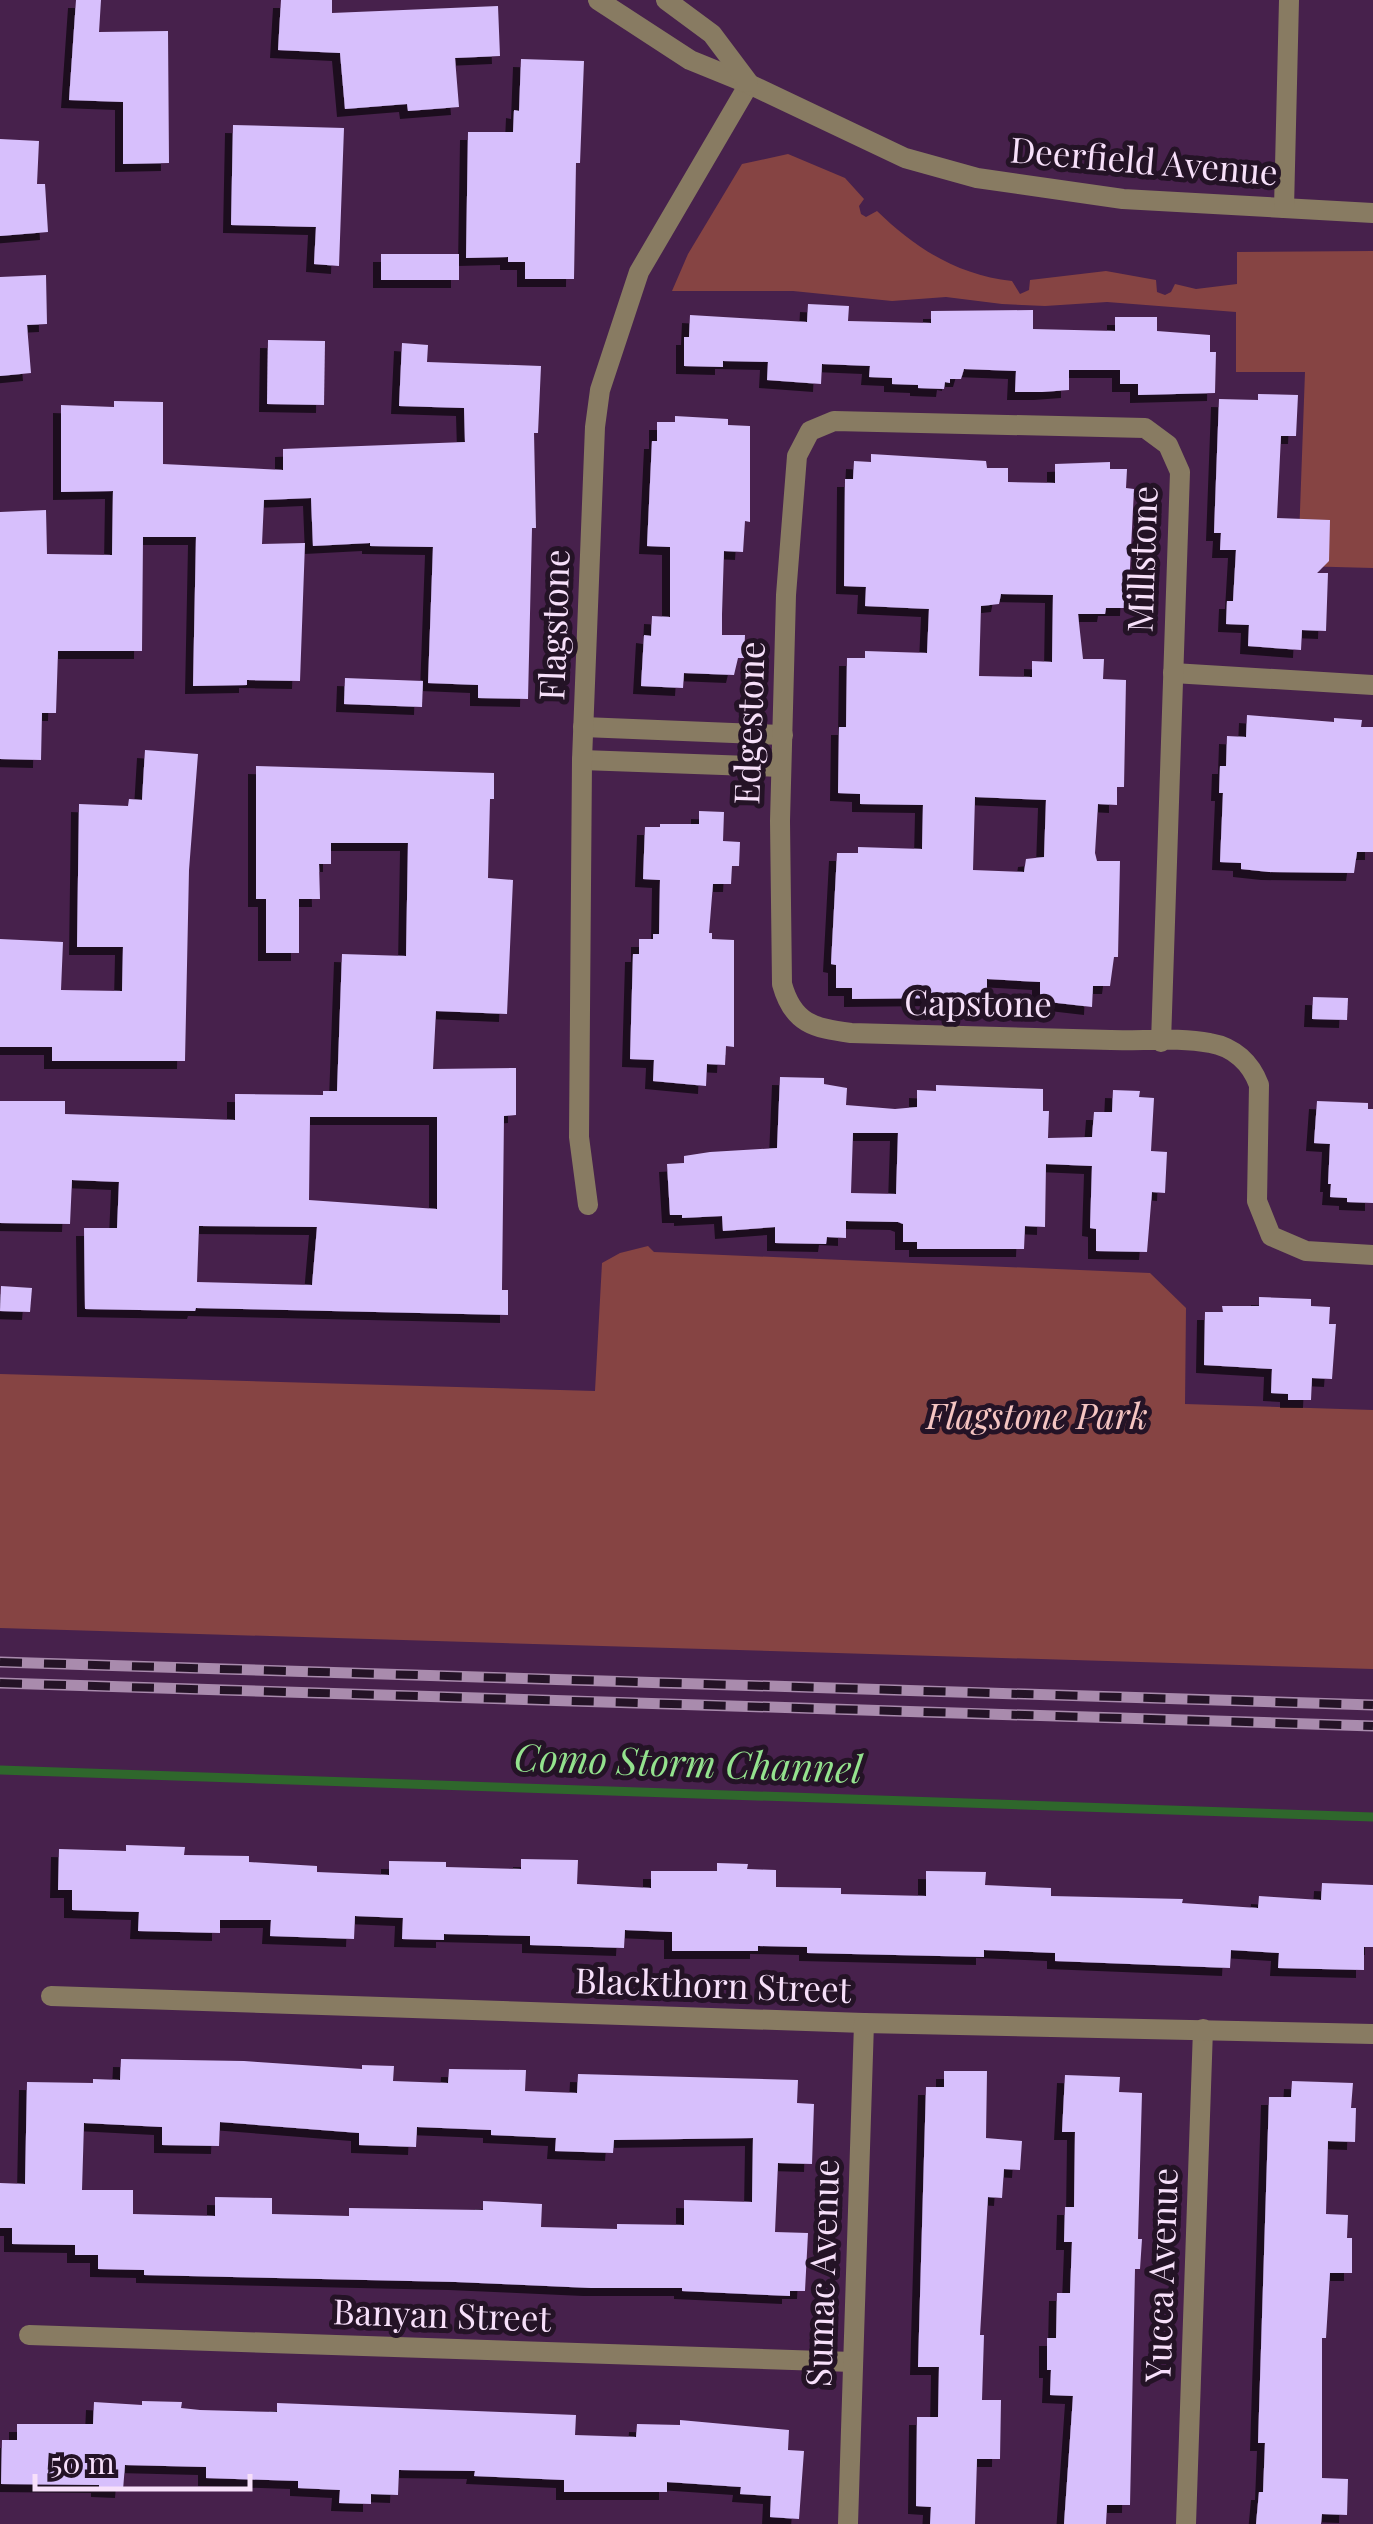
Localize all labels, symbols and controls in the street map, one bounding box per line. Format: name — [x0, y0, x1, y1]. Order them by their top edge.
street label: Deerfield Avenue — [1008, 124, 1280, 195]
street label: Millstone — [1114, 485, 1167, 633]
street label: Flagstone — [526, 549, 579, 701]
street label: Edgestone — [721, 640, 774, 805]
street label: Capstone — [904, 977, 1052, 1026]
park label: Flagstone Park — [924, 1391, 1148, 1438]
water label: Como Storm Channel — [513, 1730, 865, 1793]
street label: Blackthorn Street — [574, 1955, 853, 2012]
street label: Sumac Avenue — [793, 2158, 848, 2388]
street label: Yucca Avenue — [1132, 2167, 1187, 2384]
street label: Banyan Street — [332, 2286, 553, 2341]
scale bar — [35, 2429, 250, 2491]
text: 50 m — [50, 2442, 115, 2482]

